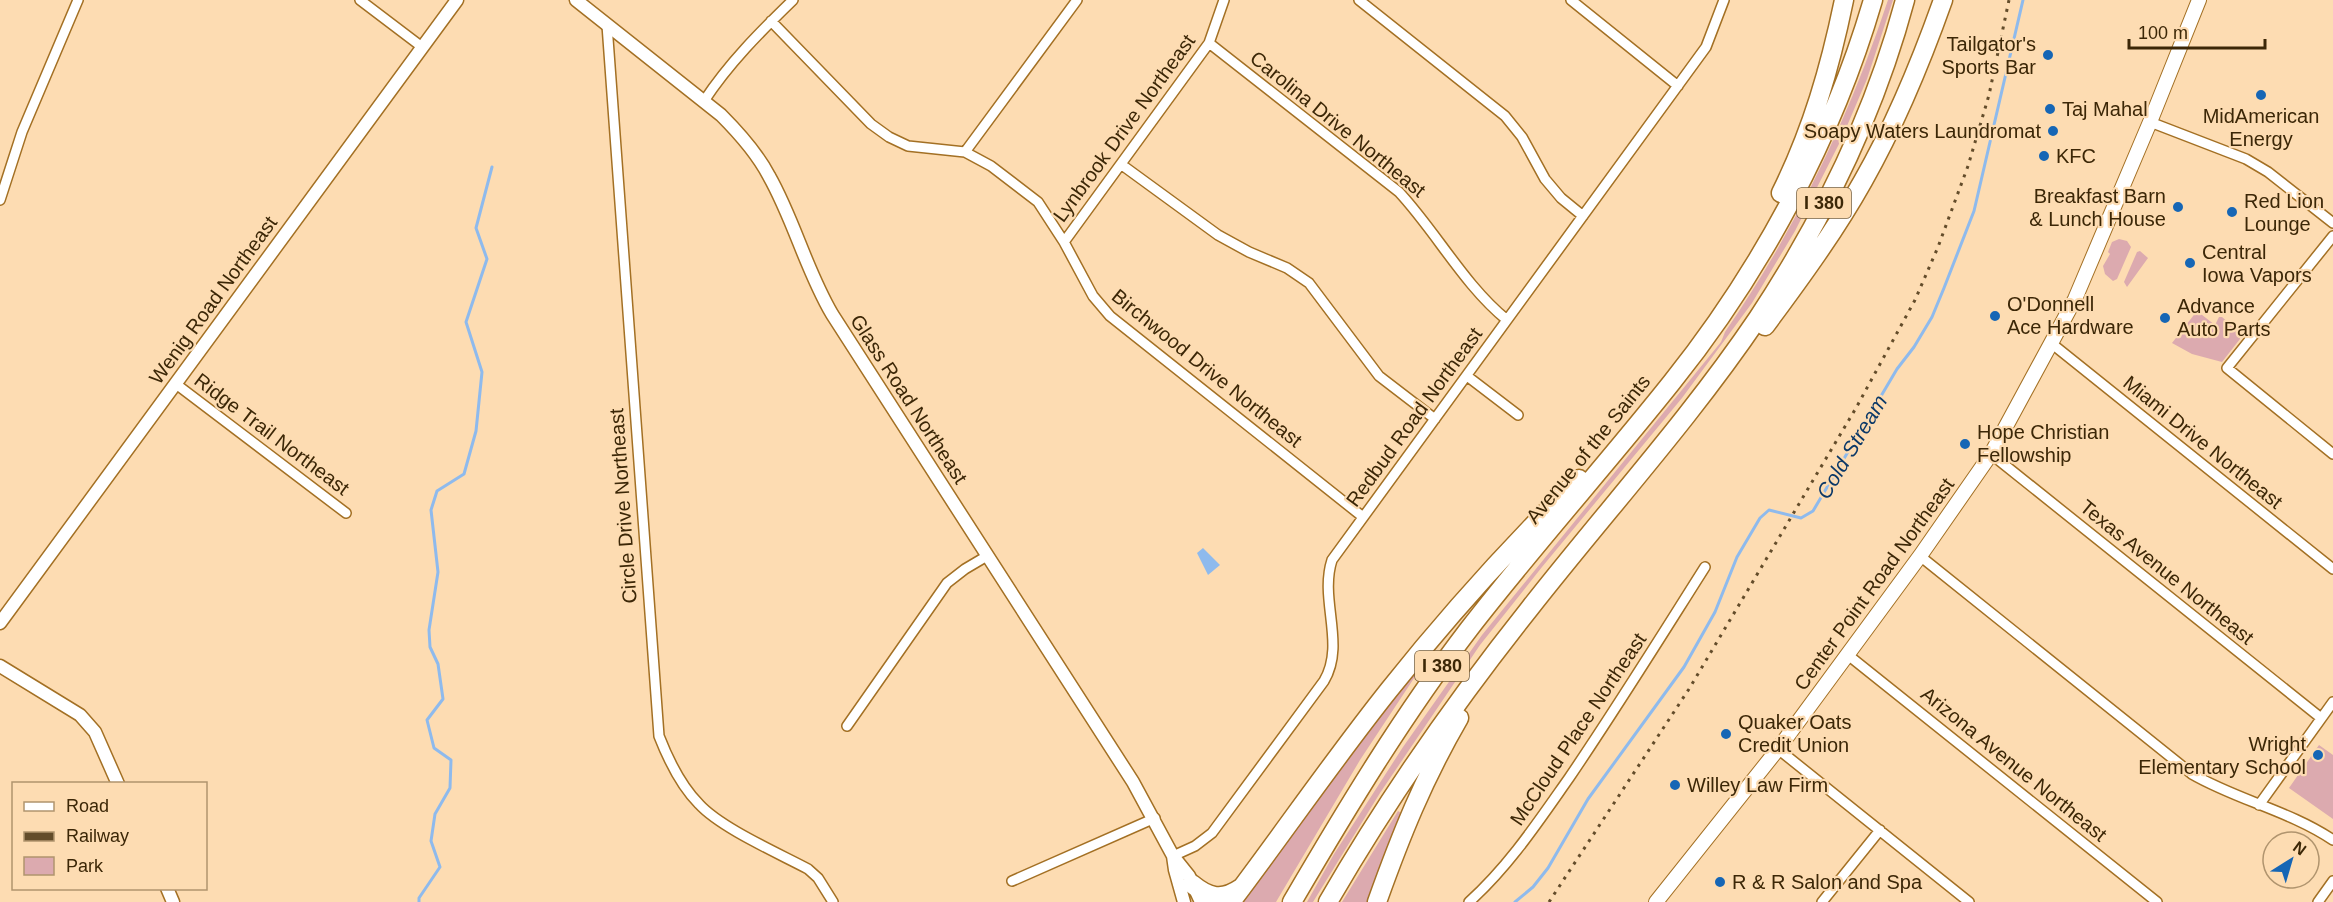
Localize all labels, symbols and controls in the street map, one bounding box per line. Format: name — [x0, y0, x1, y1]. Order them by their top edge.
scale bar — [2129, 12, 2266, 50]
text: 100 m — [2138, 23, 2188, 43]
street label: Lynbrook Drive Northeast — [1049, 30, 1200, 226]
place label: Tailgator's Sports Bar — [1942, 33, 2036, 78]
street label: Carolina Drive Northeast — [1246, 47, 1430, 202]
marker: Tailgator's Sports Bar — [2041, 48, 2055, 62]
marker: MidAmerican Energy — [2254, 88, 2268, 102]
place label: Taj Mahal — [2062, 98, 2148, 120]
marker: Taj Mahal — [2043, 102, 2057, 116]
place label: MidAmerican Energy — [2203, 105, 2319, 150]
place label: Soapy Waters Laundromat — [1804, 120, 2041, 142]
marker: Soapy Waters Laundromat — [2046, 124, 2060, 138]
place label: KFC — [2056, 145, 2096, 167]
marker: KFC — [2037, 149, 2051, 163]
place label: Breakfast Barn & Lunch House — [2029, 185, 2166, 230]
road number: I 380 — [1797, 188, 1851, 218]
place label: Red Lion Lounge — [2244, 190, 2324, 235]
marker: Breakfast Barn & Lunch House — [2171, 200, 2185, 214]
marker: Red Lion Lounge — [2225, 205, 2239, 219]
street label: Wenig Road Northeast — [145, 211, 282, 388]
place label: Central Iowa Vapors — [2202, 241, 2312, 286]
marker: Central Iowa Vapors — [2183, 256, 2197, 270]
street label: Birchwood Drive Northeast — [1108, 285, 1307, 452]
place label: O'Donnell Ace Hardware — [2007, 293, 2134, 338]
place label: Advance Auto Parts — [2177, 295, 2270, 340]
marker: O'Donnell Ace Hardware — [1988, 309, 2002, 323]
street label: Glass Road Northeast — [846, 310, 972, 488]
marker: Advance Auto Parts — [2158, 311, 2172, 325]
street label: Redbud Road Northeast — [1342, 323, 1487, 511]
street label: Ridge Trail Northeast — [190, 369, 354, 500]
street label: Avenue of the Saints — [1521, 370, 1655, 528]
street label: Miami Drive Northeast — [2119, 371, 2287, 513]
water label: Cold Stream — [1812, 391, 1891, 503]
street label: Circle Drive Northeast — [605, 407, 641, 604]
place label: Hope Christian Fellowship — [1977, 421, 2109, 466]
marker: Hope Christian Fellowship — [1958, 437, 1972, 451]
street label: Center Point Road Northeast — [1790, 473, 1959, 694]
street label: Texas Avenue Northeast — [2076, 495, 2258, 649]
street label: McCloud Place Northeast — [1505, 628, 1651, 829]
road number: I 380 — [1415, 651, 1469, 681]
street label: Arizona Avenue Northeast — [1917, 682, 2111, 846]
place label: Quaker Oats Credit Union — [1738, 711, 1851, 756]
marker: Quaker Oats Credit Union — [1719, 727, 1733, 741]
place label: Wright Elementary School — [2138, 733, 2306, 778]
marker: Wright Elementary School — [2311, 748, 2325, 762]
place label: Willey Law Firm — [1687, 774, 1828, 796]
marker: Willey Law Firm — [1668, 778, 1682, 792]
legend — [12, 782, 207, 890]
text: Road — [66, 796, 109, 816]
text: Railway — [66, 826, 129, 846]
north arrow — [2261, 830, 2321, 890]
text: N — [2290, 838, 2309, 859]
text: Park — [66, 856, 104, 876]
place label: R & R Salon and Spa — [1732, 871, 1923, 893]
marker: R & R Salon and Spa — [1713, 875, 1727, 889]

